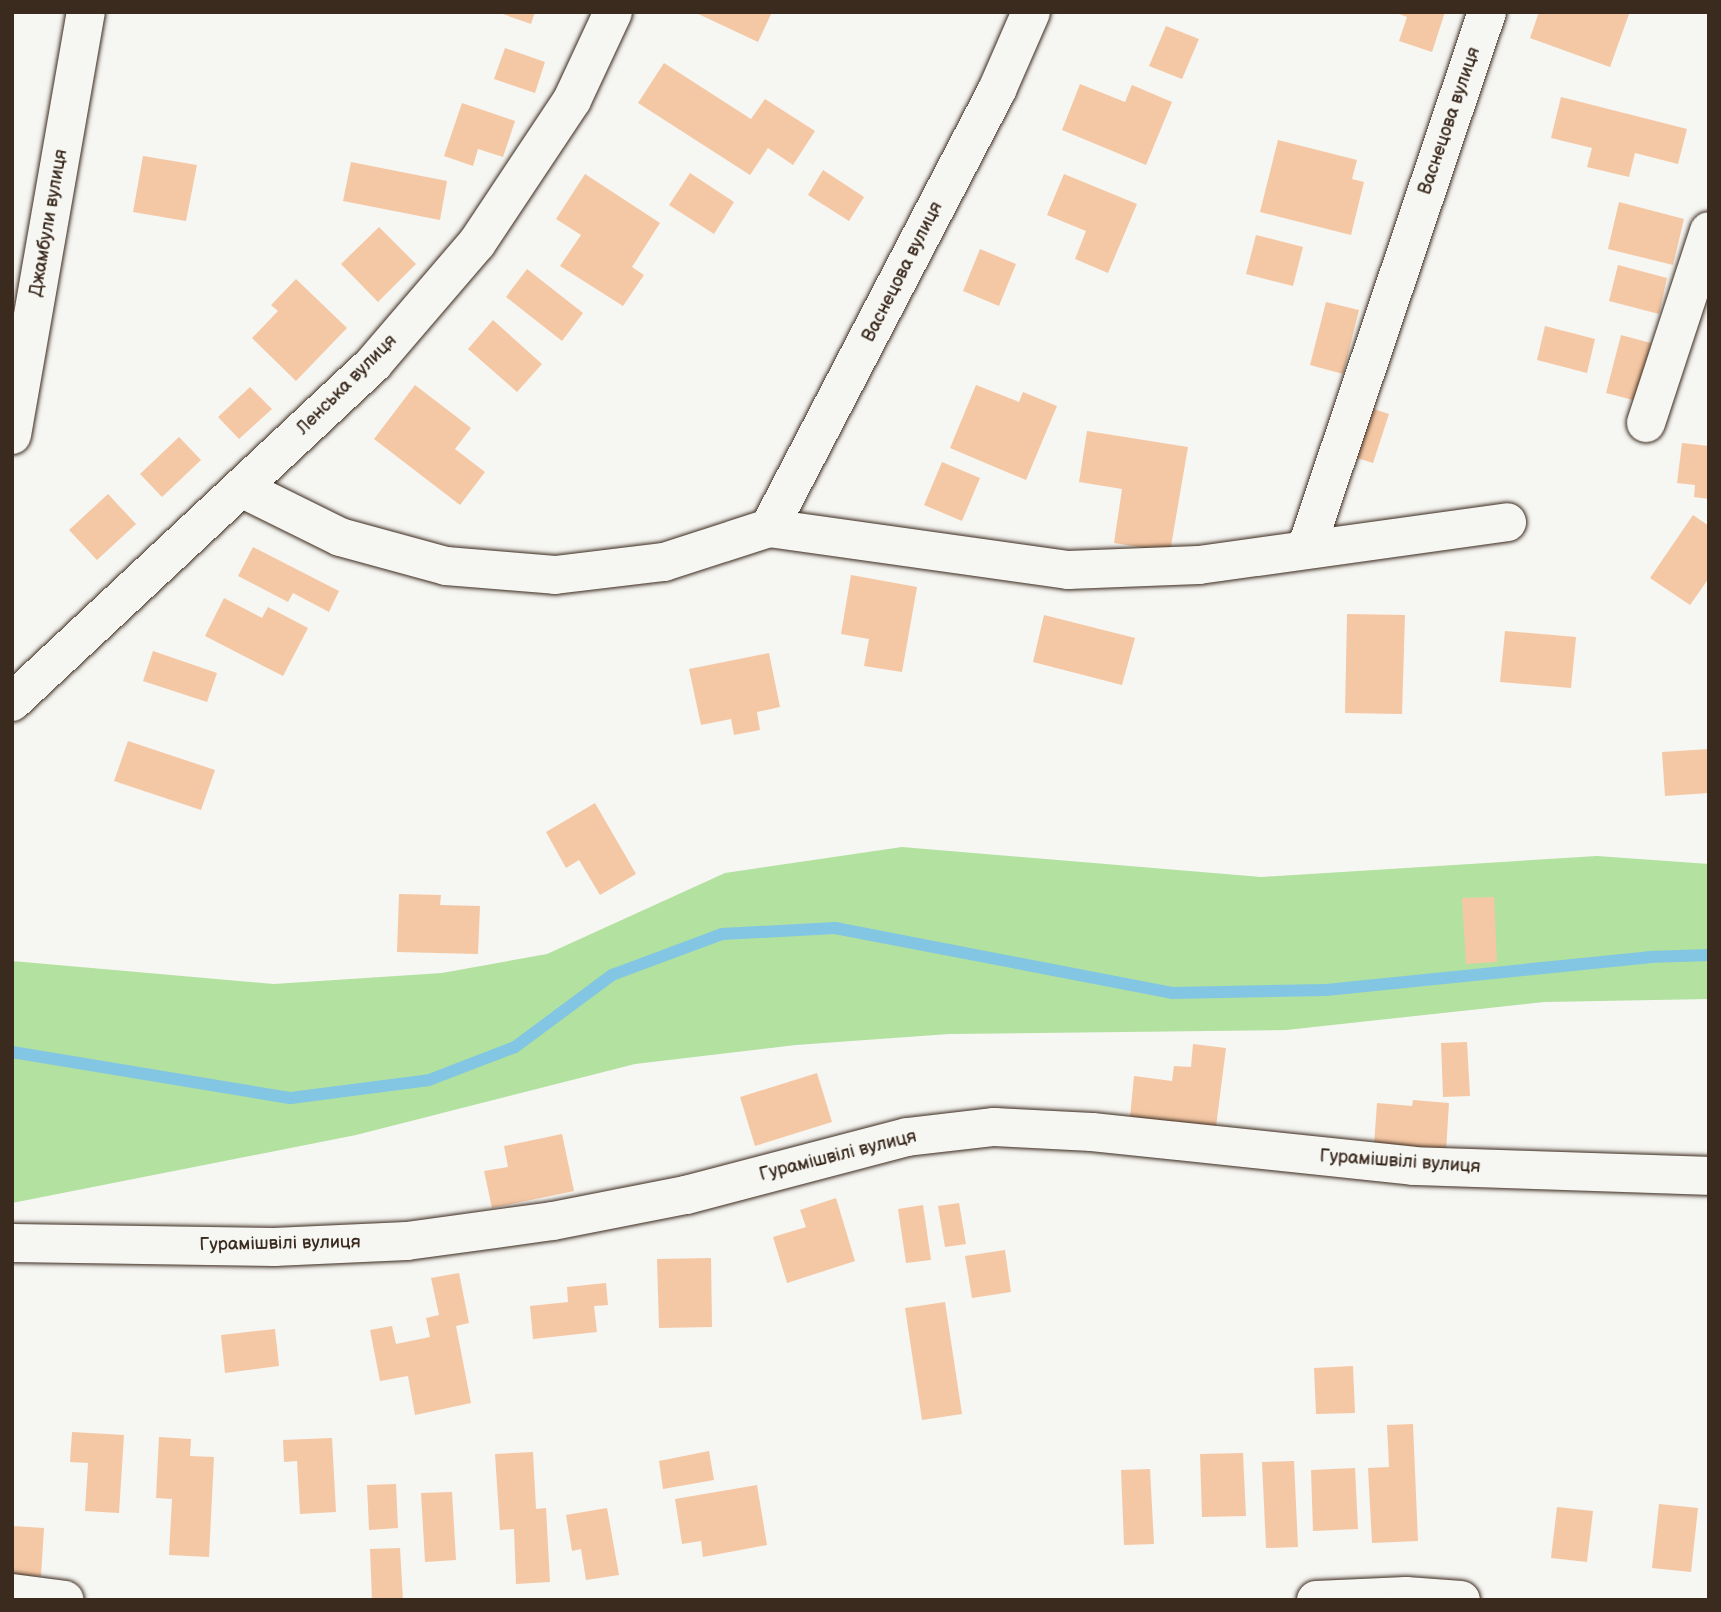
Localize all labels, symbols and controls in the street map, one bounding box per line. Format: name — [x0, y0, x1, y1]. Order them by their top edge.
street label: Васнецова вулиця — [1415, 44, 1485, 198]
street label: Джамбули вулиця — [25, 148, 73, 298]
street label: Васнецова вулиця — [858, 198, 948, 346]
street label: Ленська вулиця — [292, 330, 402, 440]
street label: Гурамішвілі вулиця — [757, 1126, 919, 1186]
street label: Гурамішвілі вулиця — [1319, 1146, 1481, 1178]
street label: Гурамішвілі вулиця — [199, 1232, 361, 1256]

